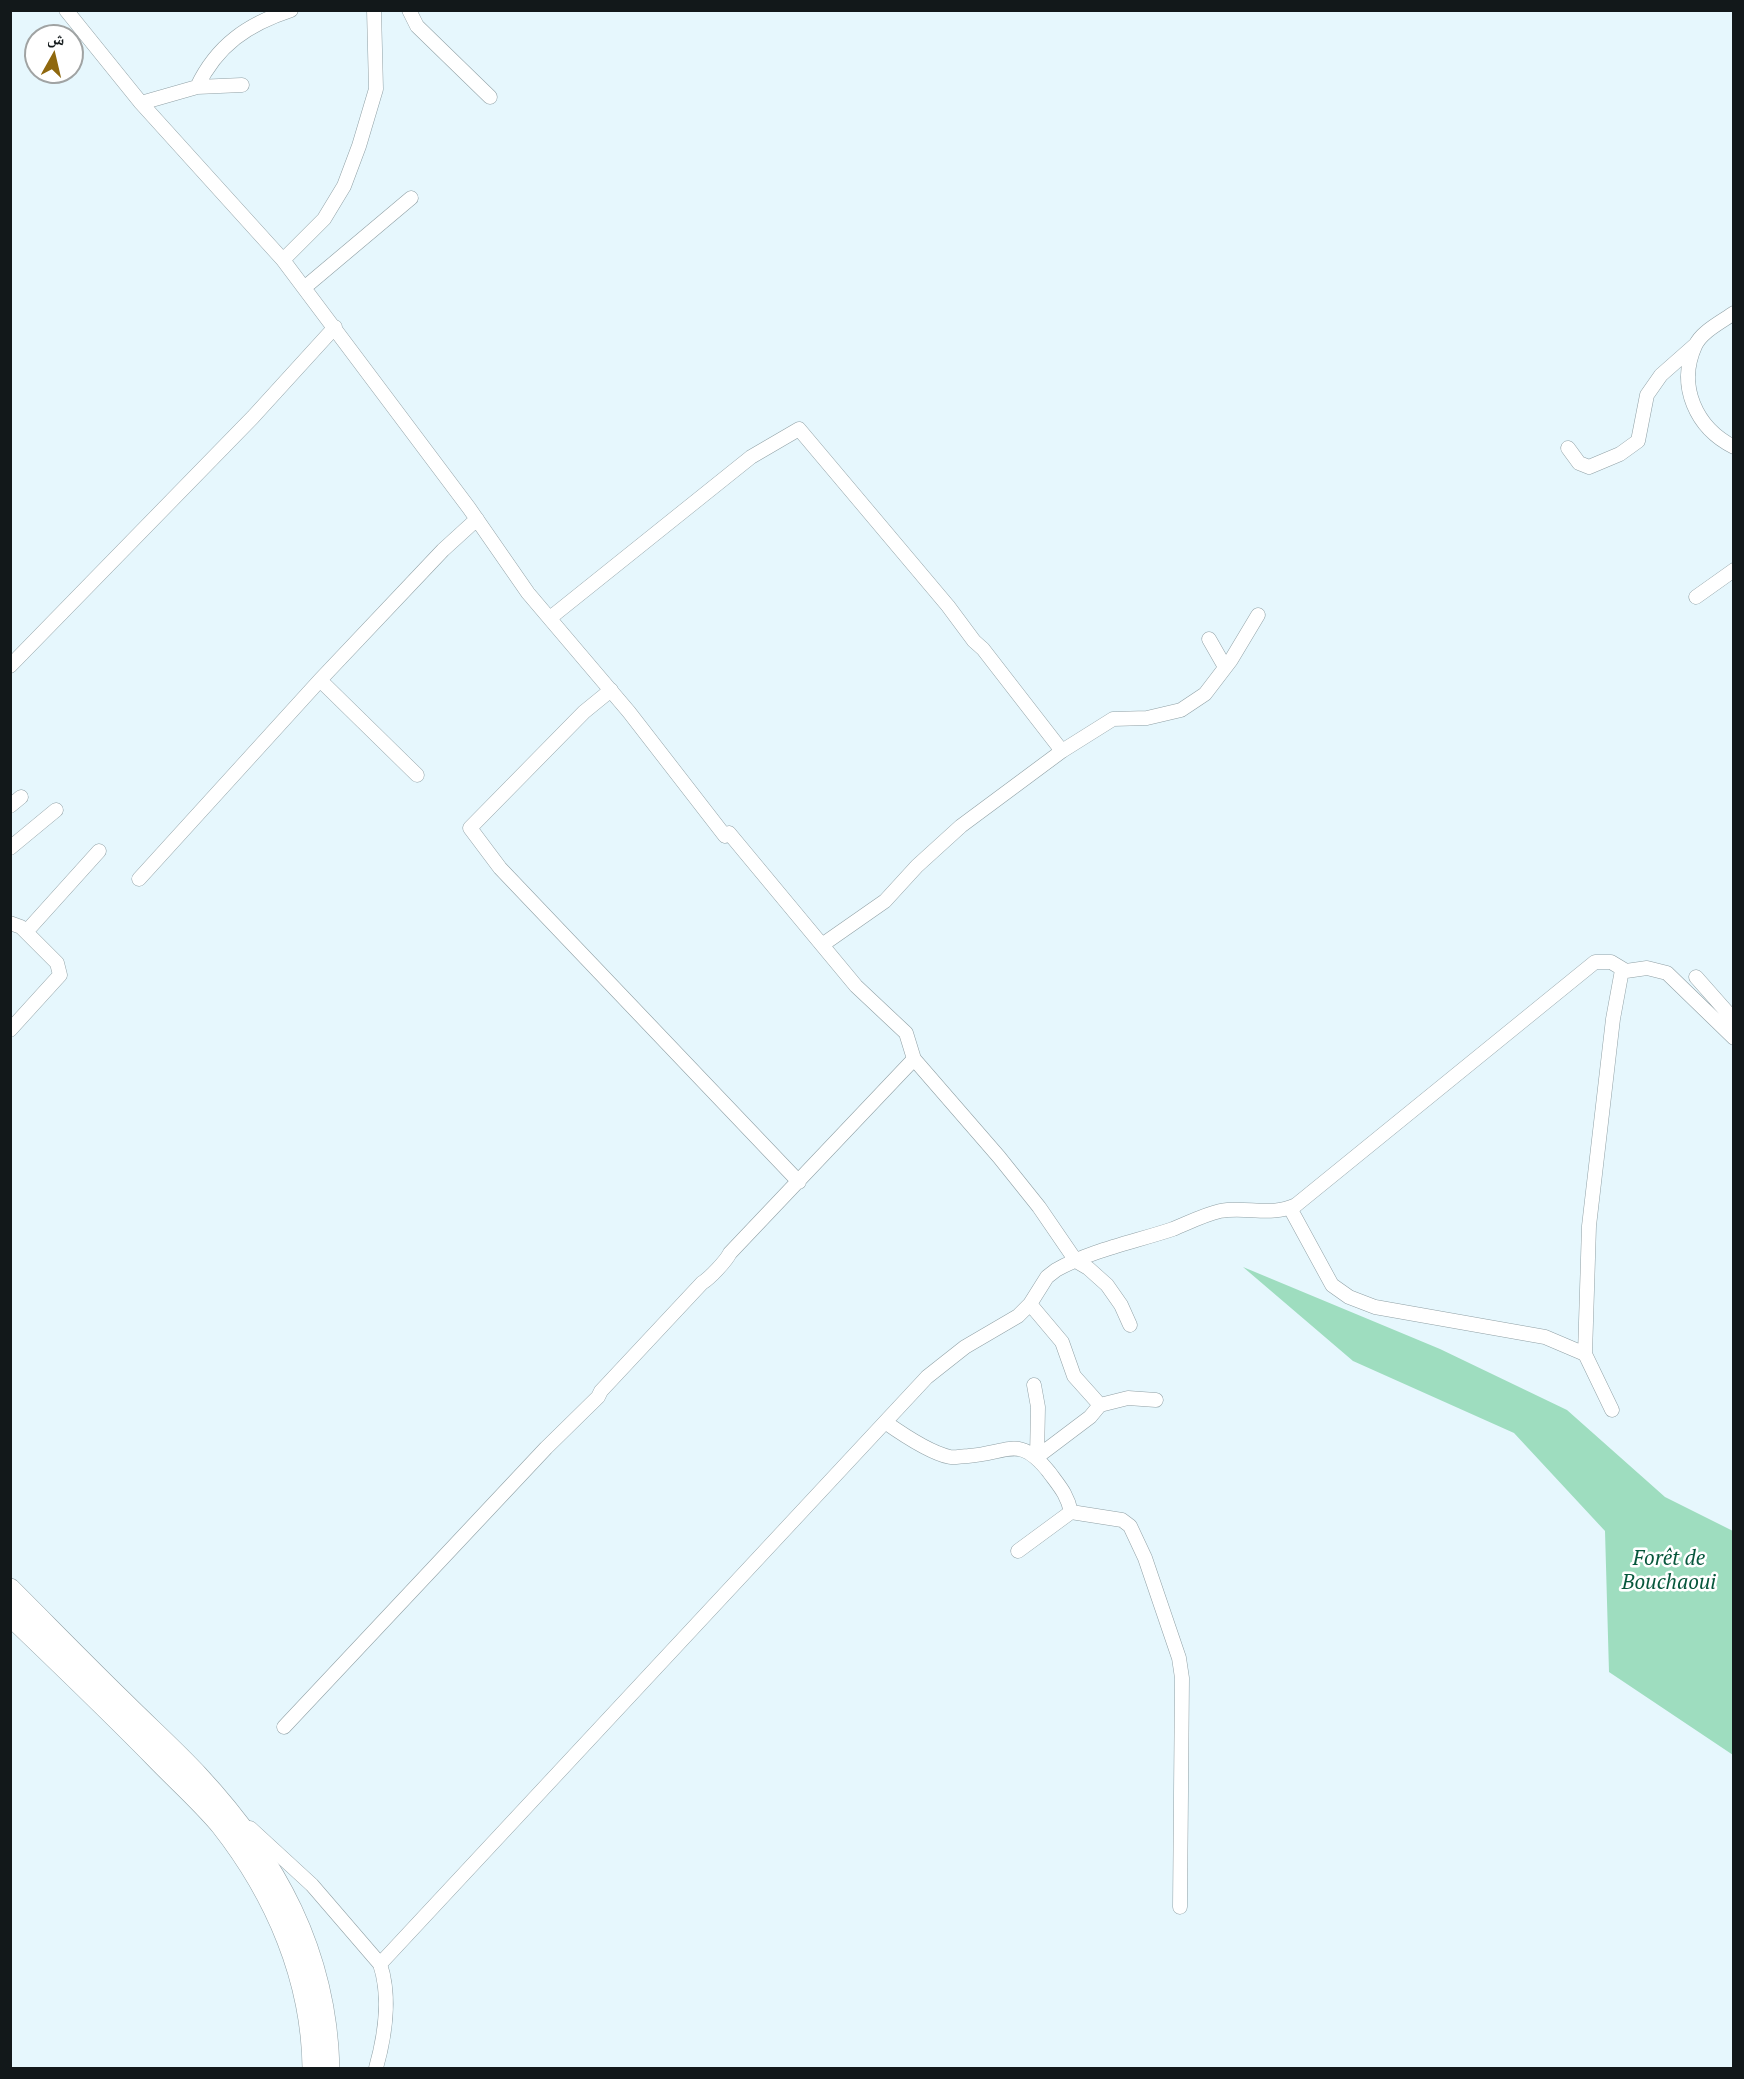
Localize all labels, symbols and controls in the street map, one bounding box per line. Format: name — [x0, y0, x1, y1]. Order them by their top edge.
north arrow — [24, 24, 84, 84]
text: ش — [46, 26, 66, 50]
park label: Forêt de Bouchaoui — [1622, 1546, 1716, 1596]

